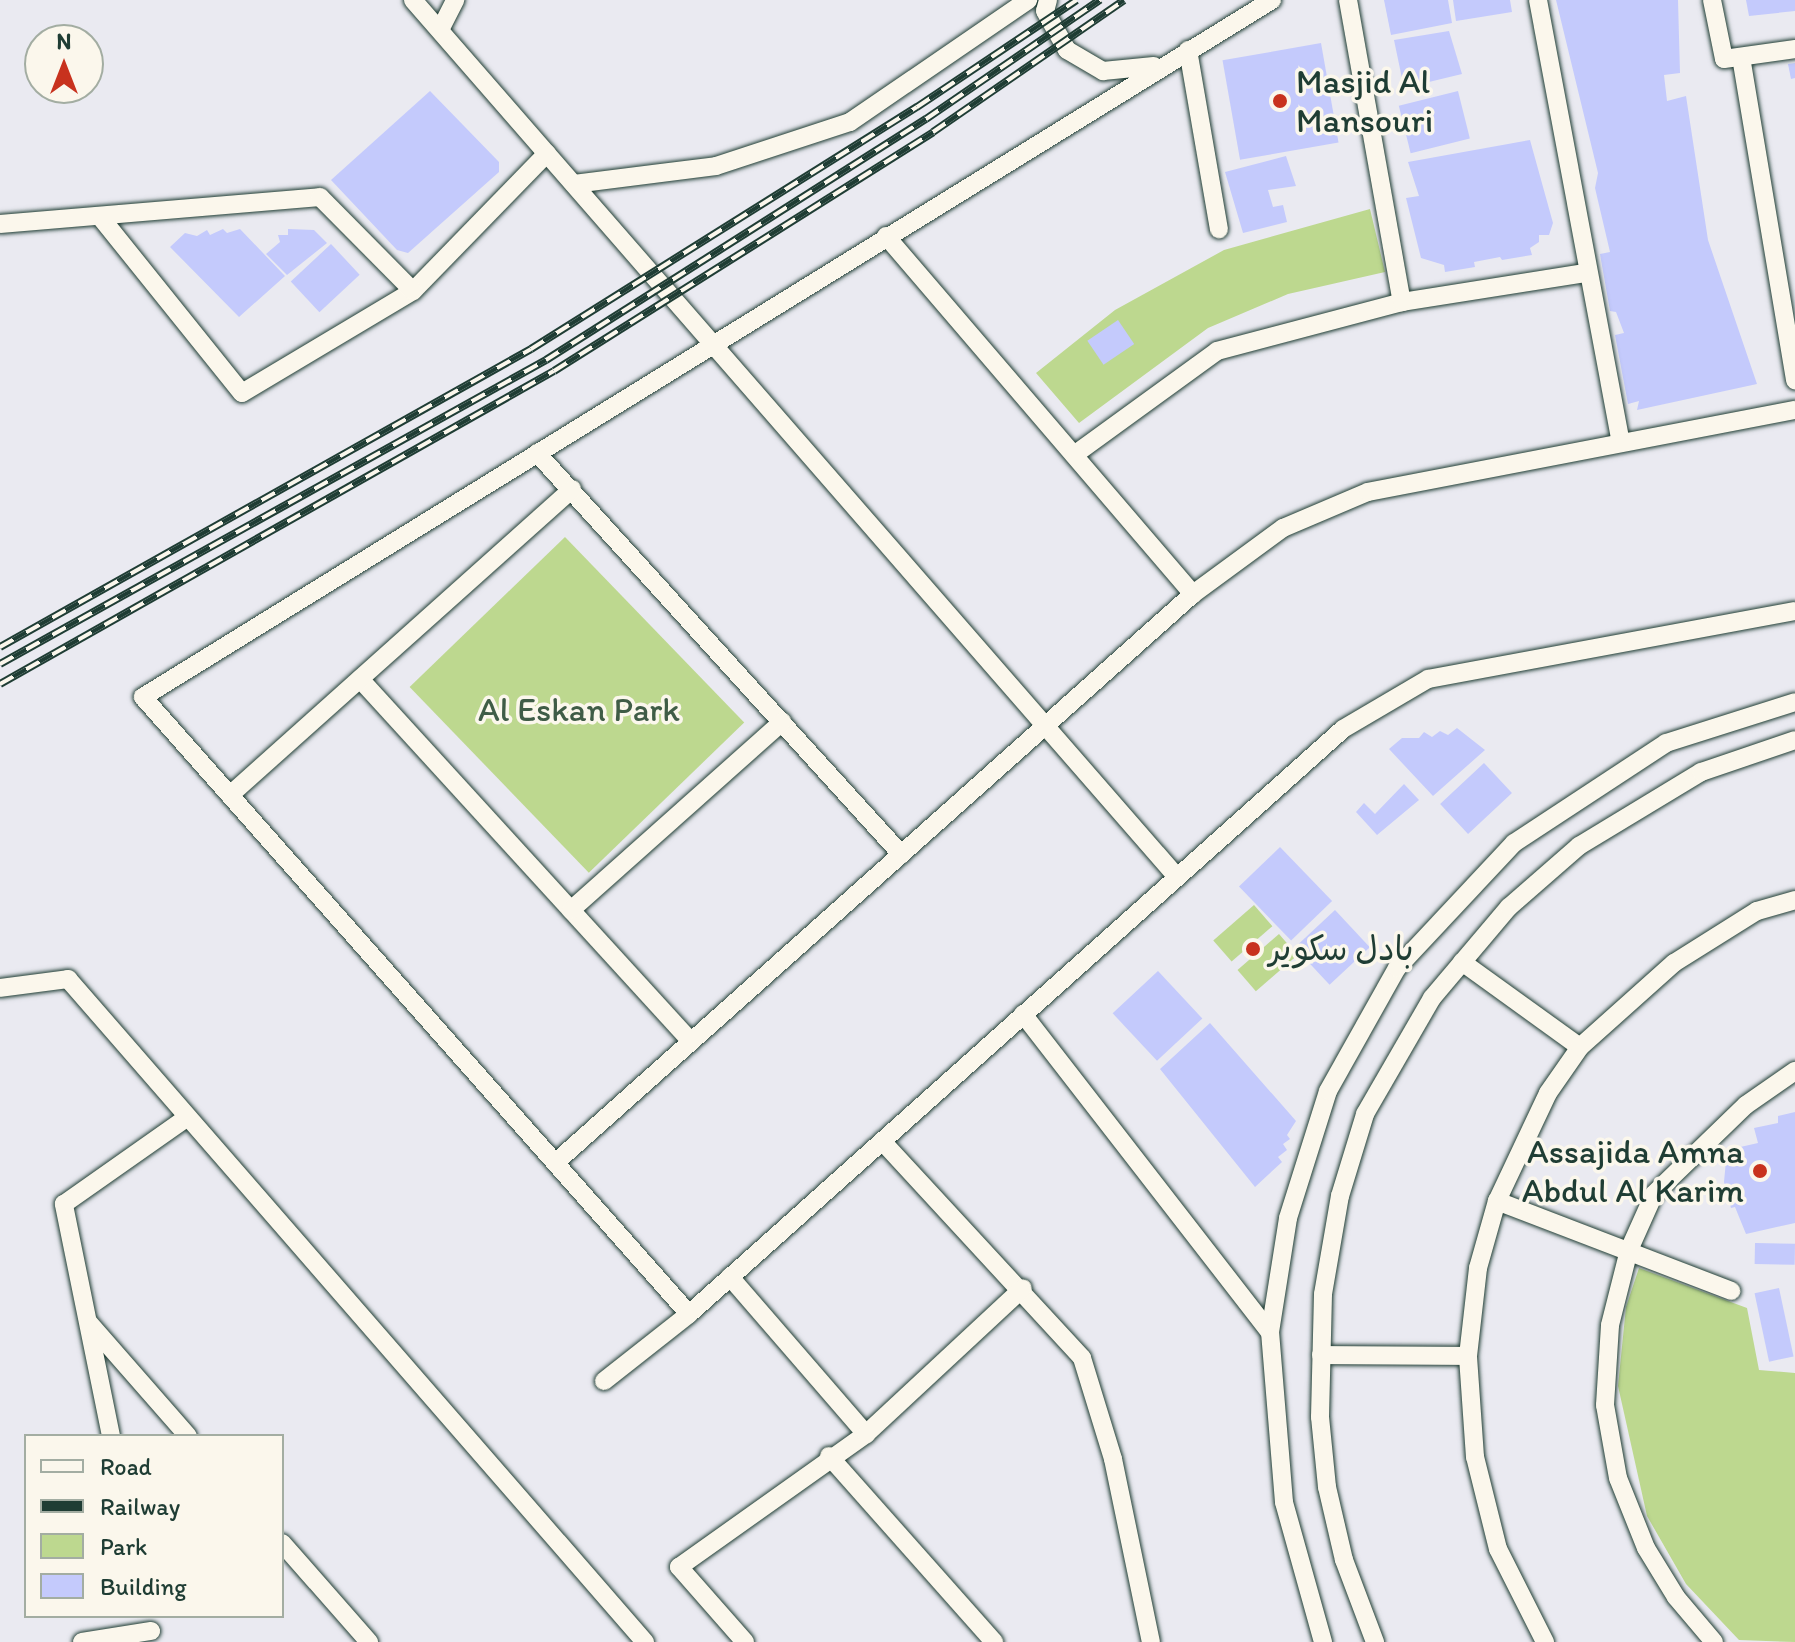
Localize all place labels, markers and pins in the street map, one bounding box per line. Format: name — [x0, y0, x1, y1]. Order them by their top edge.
place label: Masjid Al Mansouri — [1296, 61, 1433, 140]
marker: Masjid Al Mansouri — [1271, 92, 1289, 110]
place label: بادل سكوير — [1269, 929, 1414, 969]
marker: بادل سكوير — [1244, 940, 1262, 958]
place label: Assajida Amna Abdul Al Karim — [1522, 1131, 1744, 1210]
marker: Assajida Amna Abdul Al Karim — [1751, 1162, 1769, 1180]

